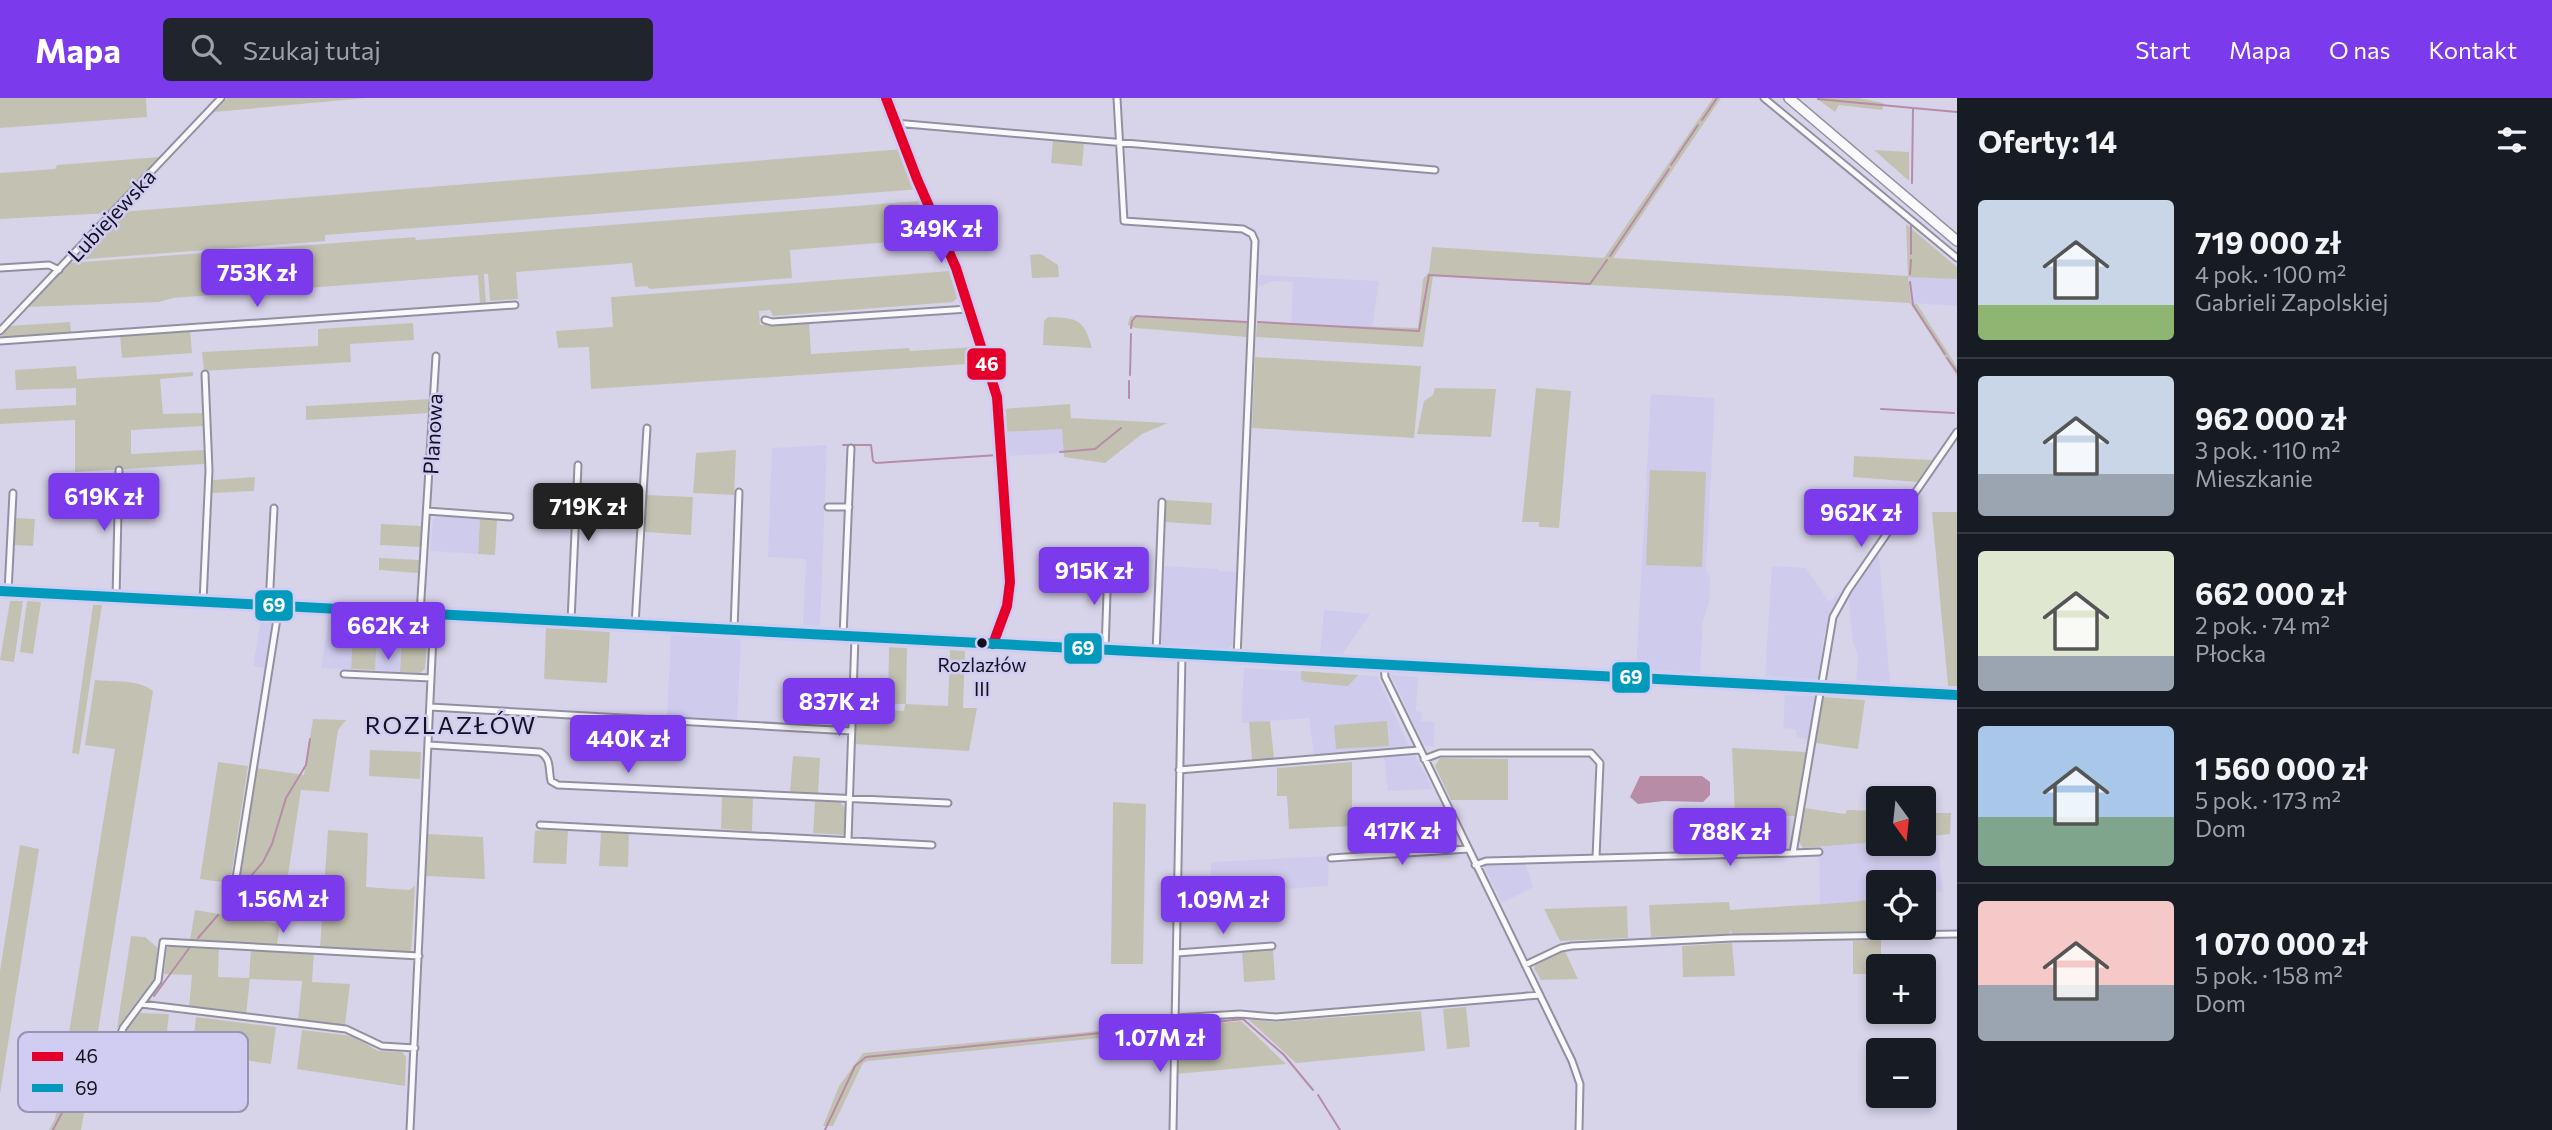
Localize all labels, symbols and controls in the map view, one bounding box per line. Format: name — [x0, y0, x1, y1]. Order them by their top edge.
search box — [163, 18, 653, 81]
text: Mapa — [35, 29, 121, 70]
icon: search — [187, 30, 225, 68]
text: Szukaj tutaj — [243, 34, 381, 65]
text: Start — [2135, 35, 2191, 64]
text: Mapa — [2229, 35, 2291, 64]
text: O nas — [2329, 35, 2390, 64]
text: Kontakt — [2428, 35, 2517, 64]
icon: filters — [2493, 121, 2531, 159]
text: Oferty: 14 — [1978, 122, 2117, 159]
street label: Lubiejewska — [62, 164, 160, 266]
pin: 349K zł — [876, 206, 1006, 265]
text: 349K zł — [900, 214, 982, 242]
text: 719 000 zł — [2195, 223, 2341, 260]
icon: home — [2034, 228, 2118, 312]
pin: 753K zł — [192, 250, 322, 309]
text: 753K zł — [217, 258, 297, 286]
text: 4 pok. · 100 m² — [2195, 260, 2346, 288]
text: Gabrieli Zapolskiej — [2195, 288, 2388, 316]
line badge: 46 — [966, 347, 1007, 381]
text: 46 — [975, 352, 999, 375]
street label: Planowa — [417, 393, 447, 475]
text: 962 000 zł — [2195, 399, 2346, 436]
icon: home — [2034, 404, 2118, 488]
text: 3 pok. · 110 m² — [2195, 436, 2340, 464]
text: Mieszkanie — [2195, 464, 2313, 492]
pin: 619K zł — [39, 474, 169, 533]
text: 619K zł — [64, 482, 144, 510]
pin: 719K zł — [523, 484, 653, 543]
pin: 962K zł — [1796, 490, 1926, 549]
text: 719K zł — [549, 492, 627, 520]
text: 962K zł — [1820, 498, 1902, 526]
pin: 915K zł — [1029, 547, 1159, 607]
text: 915K zł — [1055, 556, 1133, 584]
text: 662 000 zł — [2195, 574, 2346, 611]
icon: home — [2034, 579, 2118, 663]
line badge: 69 — [254, 589, 294, 622]
text: 69 — [262, 593, 286, 616]
pin: 662K zł — [323, 602, 453, 662]
text: 662K zł — [347, 611, 429, 639]
text: 2 pok. · 74 m² — [2195, 611, 2330, 639]
line badge: 69 — [1063, 632, 1103, 665]
marker: Rozlazłów III — [975, 636, 989, 650]
text: 69 — [1071, 636, 1095, 659]
text: Płocka — [2195, 639, 2266, 667]
place label: Rozlazłów III — [937, 653, 1027, 700]
line badge: 69 — [1611, 661, 1651, 694]
text: 69 — [1619, 665, 1643, 688]
pin: 837K zł — [774, 678, 904, 738]
text: 837K zł — [799, 687, 879, 715]
district label: ROZLAZŁÓW — [365, 710, 537, 739]
pin: 440K zł — [563, 716, 693, 775]
text: 440K zł — [586, 724, 670, 752]
text: 1 560 000 zł — [2195, 749, 2368, 786]
icon: home — [2034, 754, 2118, 838]
north arrow — [1866, 786, 1936, 856]
map controls — [1866, 786, 1936, 1108]
text: 5 pok. · 173 m² — [2195, 786, 2341, 814]
pin: 417K zł — [1337, 808, 1467, 867]
pin: 788K zł — [1665, 808, 1795, 868]
text: Dom — [2195, 814, 2246, 842]
text: 417K zł — [1364, 816, 1440, 844]
text: 788K zł — [1689, 817, 1771, 845]
button: locate — [1866, 870, 1936, 940]
pin: 1.56M zł — [211, 876, 355, 935]
pin: 1.09M zł — [1151, 876, 1295, 936]
text: 1.56M zł — [238, 884, 328, 912]
text: 1.09M zł — [1177, 885, 1269, 913]
text: 1 070 000 zł — [2195, 924, 2368, 961]
icon: home — [2034, 929, 2118, 1013]
button: + — [1866, 954, 1936, 1024]
text: 5 pok. · 158 m² — [2195, 961, 2343, 989]
text: Dom — [2195, 989, 2246, 1017]
pin: 1.07M zł — [1088, 1014, 1232, 1074]
text: 1.07M zł — [1115, 1023, 1205, 1051]
legend — [18, 1032, 248, 1112]
button: − — [1866, 1038, 1936, 1108]
text: 46 — [75, 1044, 98, 1067]
text: 69 — [75, 1076, 98, 1099]

